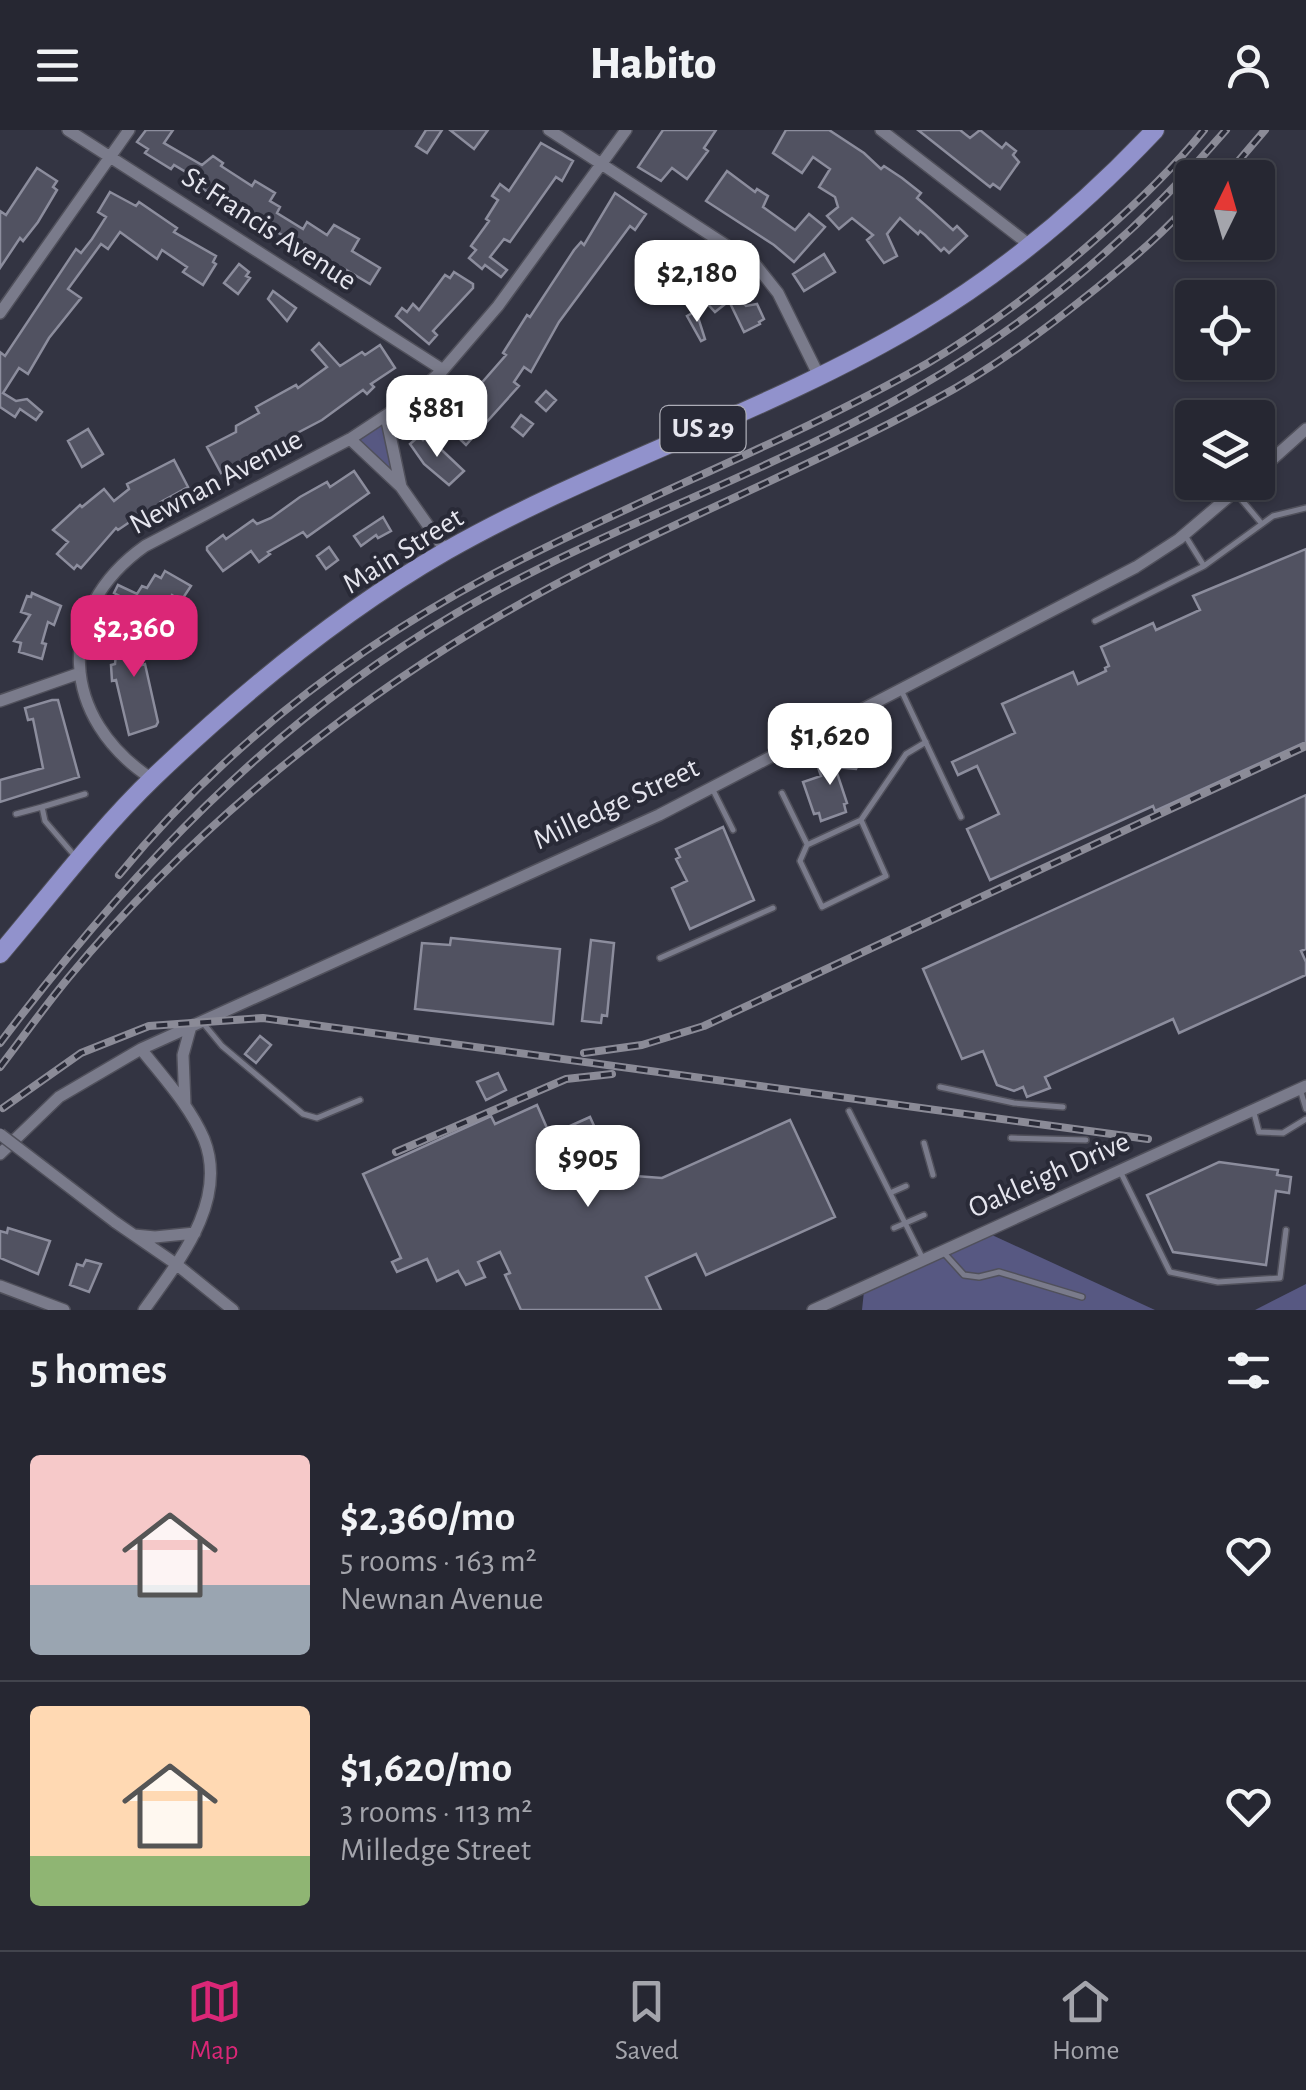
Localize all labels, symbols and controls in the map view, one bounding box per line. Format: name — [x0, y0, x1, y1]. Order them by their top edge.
icon: menu — [30, 38, 85, 93]
icon: person — [1221, 38, 1276, 93]
text: Habito — [590, 42, 716, 87]
north arrow — [1175, 160, 1275, 260]
map controls — [1175, 160, 1275, 500]
street label: St Francis Avenue — [176, 162, 362, 296]
pin: $2,180 — [616, 240, 778, 325]
text: $2,180 — [657, 256, 737, 288]
button: locate — [1175, 280, 1275, 380]
pin: $881 — [378, 375, 496, 460]
text: $881 — [408, 391, 466, 423]
button: layers — [1175, 400, 1275, 500]
road number: US 29 — [660, 406, 746, 452]
street label: Newnan Avenue — [125, 424, 307, 540]
street label: Main Street — [338, 502, 469, 600]
pin: $2,360 — [53, 595, 215, 680]
text: $2,360 — [93, 611, 175, 643]
pin: $1,620 — [749, 703, 911, 788]
text: $1,620 — [790, 719, 870, 751]
street label: Milledge Street — [528, 752, 704, 855]
pin: $905 — [529, 1125, 647, 1210]
street label: Oakleigh Drive — [964, 1126, 1134, 1224]
text: $905 — [558, 1141, 618, 1173]
icon: filters — [1221, 1343, 1276, 1398]
text: 5 homes — [30, 1349, 167, 1391]
icon: home — [110, 1495, 230, 1615]
text: $2,360/mo — [340, 1496, 515, 1538]
icon: heart — [1221, 1528, 1276, 1583]
text: 5 rooms · 163 m² — [340, 1545, 537, 1577]
text: Newnan Avenue — [340, 1583, 544, 1615]
icon: home — [110, 1746, 230, 1866]
text: $1,620/mo — [340, 1747, 512, 1789]
icon: heart — [1221, 1779, 1276, 1834]
text: 3 rooms · 113 m² — [340, 1796, 532, 1828]
text: Milledge Street — [340, 1834, 531, 1866]
tab: Map — [187, 1974, 242, 2068]
tab: Saved — [615, 1974, 679, 2068]
tab: Home — [1052, 1974, 1119, 2068]

